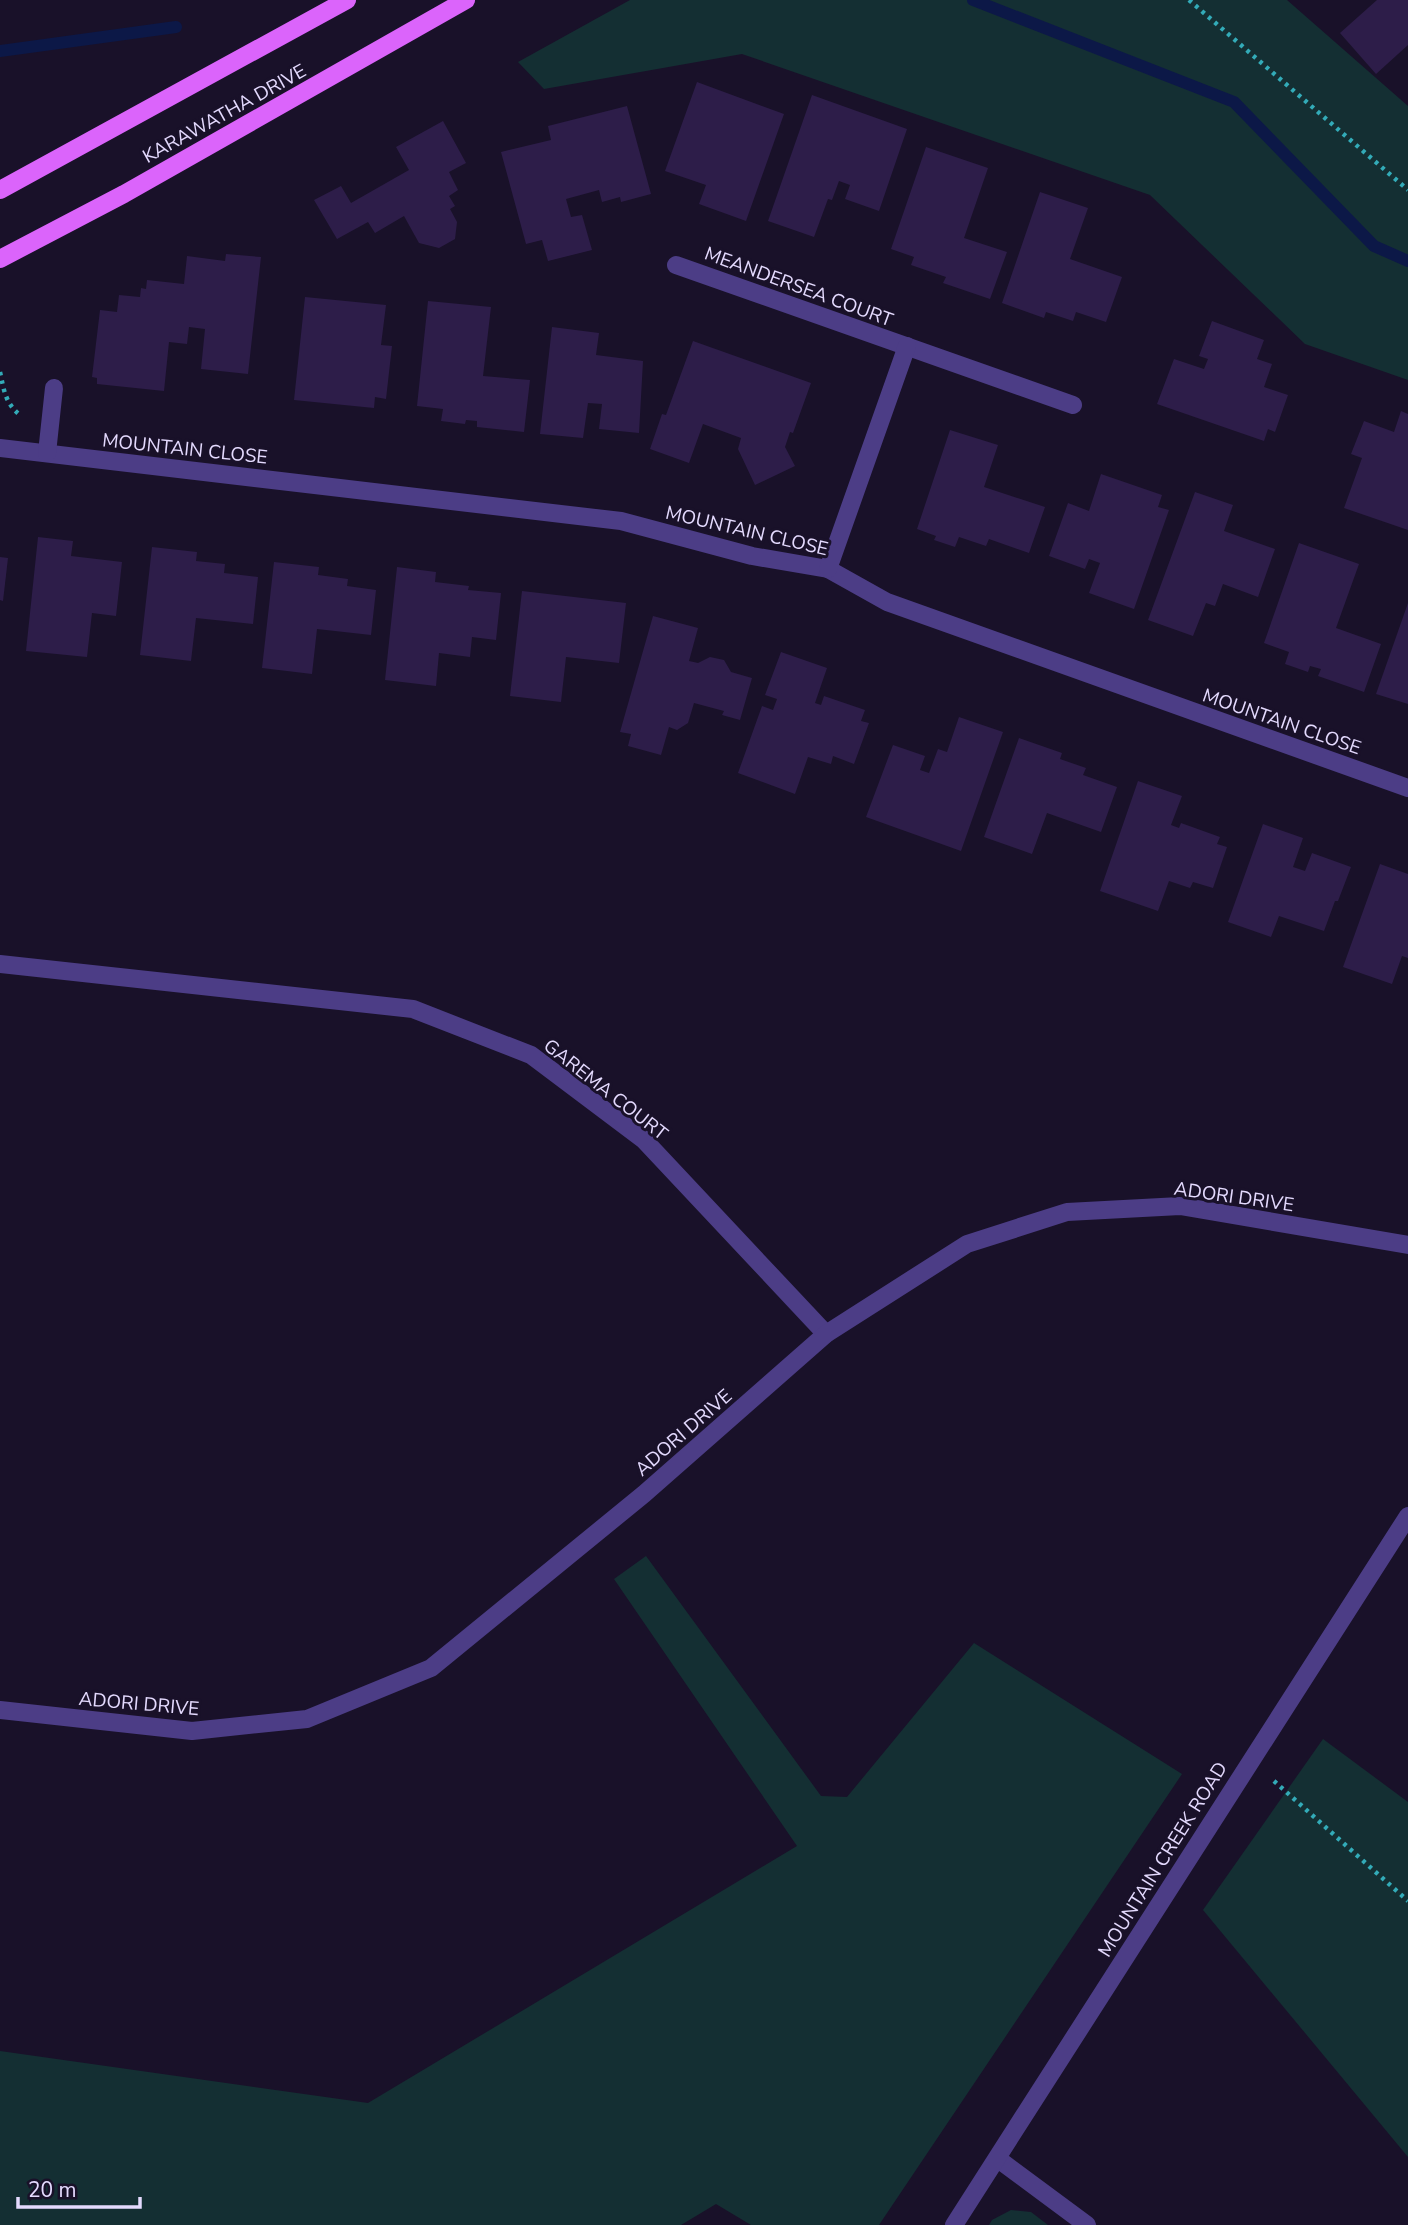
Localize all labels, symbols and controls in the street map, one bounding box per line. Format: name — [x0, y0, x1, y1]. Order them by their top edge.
street label: KARAWATHA DRIVE — [138, 58, 311, 170]
street label: MEANDERSEA COURT — [701, 241, 897, 333]
street label: MOUNTAIN CLOSE — [101, 427, 269, 471]
street label: MOUNTAIN CLOSE — [663, 500, 831, 562]
street label: MOUNTAIN CLOSE — [1199, 683, 1364, 761]
street label: GAREMA COURT — [538, 1033, 673, 1147]
street label: ADORI DRIVE — [1172, 1176, 1295, 1218]
street label: ADORI DRIVE — [630, 1383, 738, 1482]
street label: ADORI DRIVE — [78, 1686, 200, 1722]
street label: MOUNTAIN CREEK ROAD — [1092, 1757, 1234, 1962]
scale bar — [18, 2166, 140, 2210]
text: 20 m — [28, 2176, 77, 2204]

